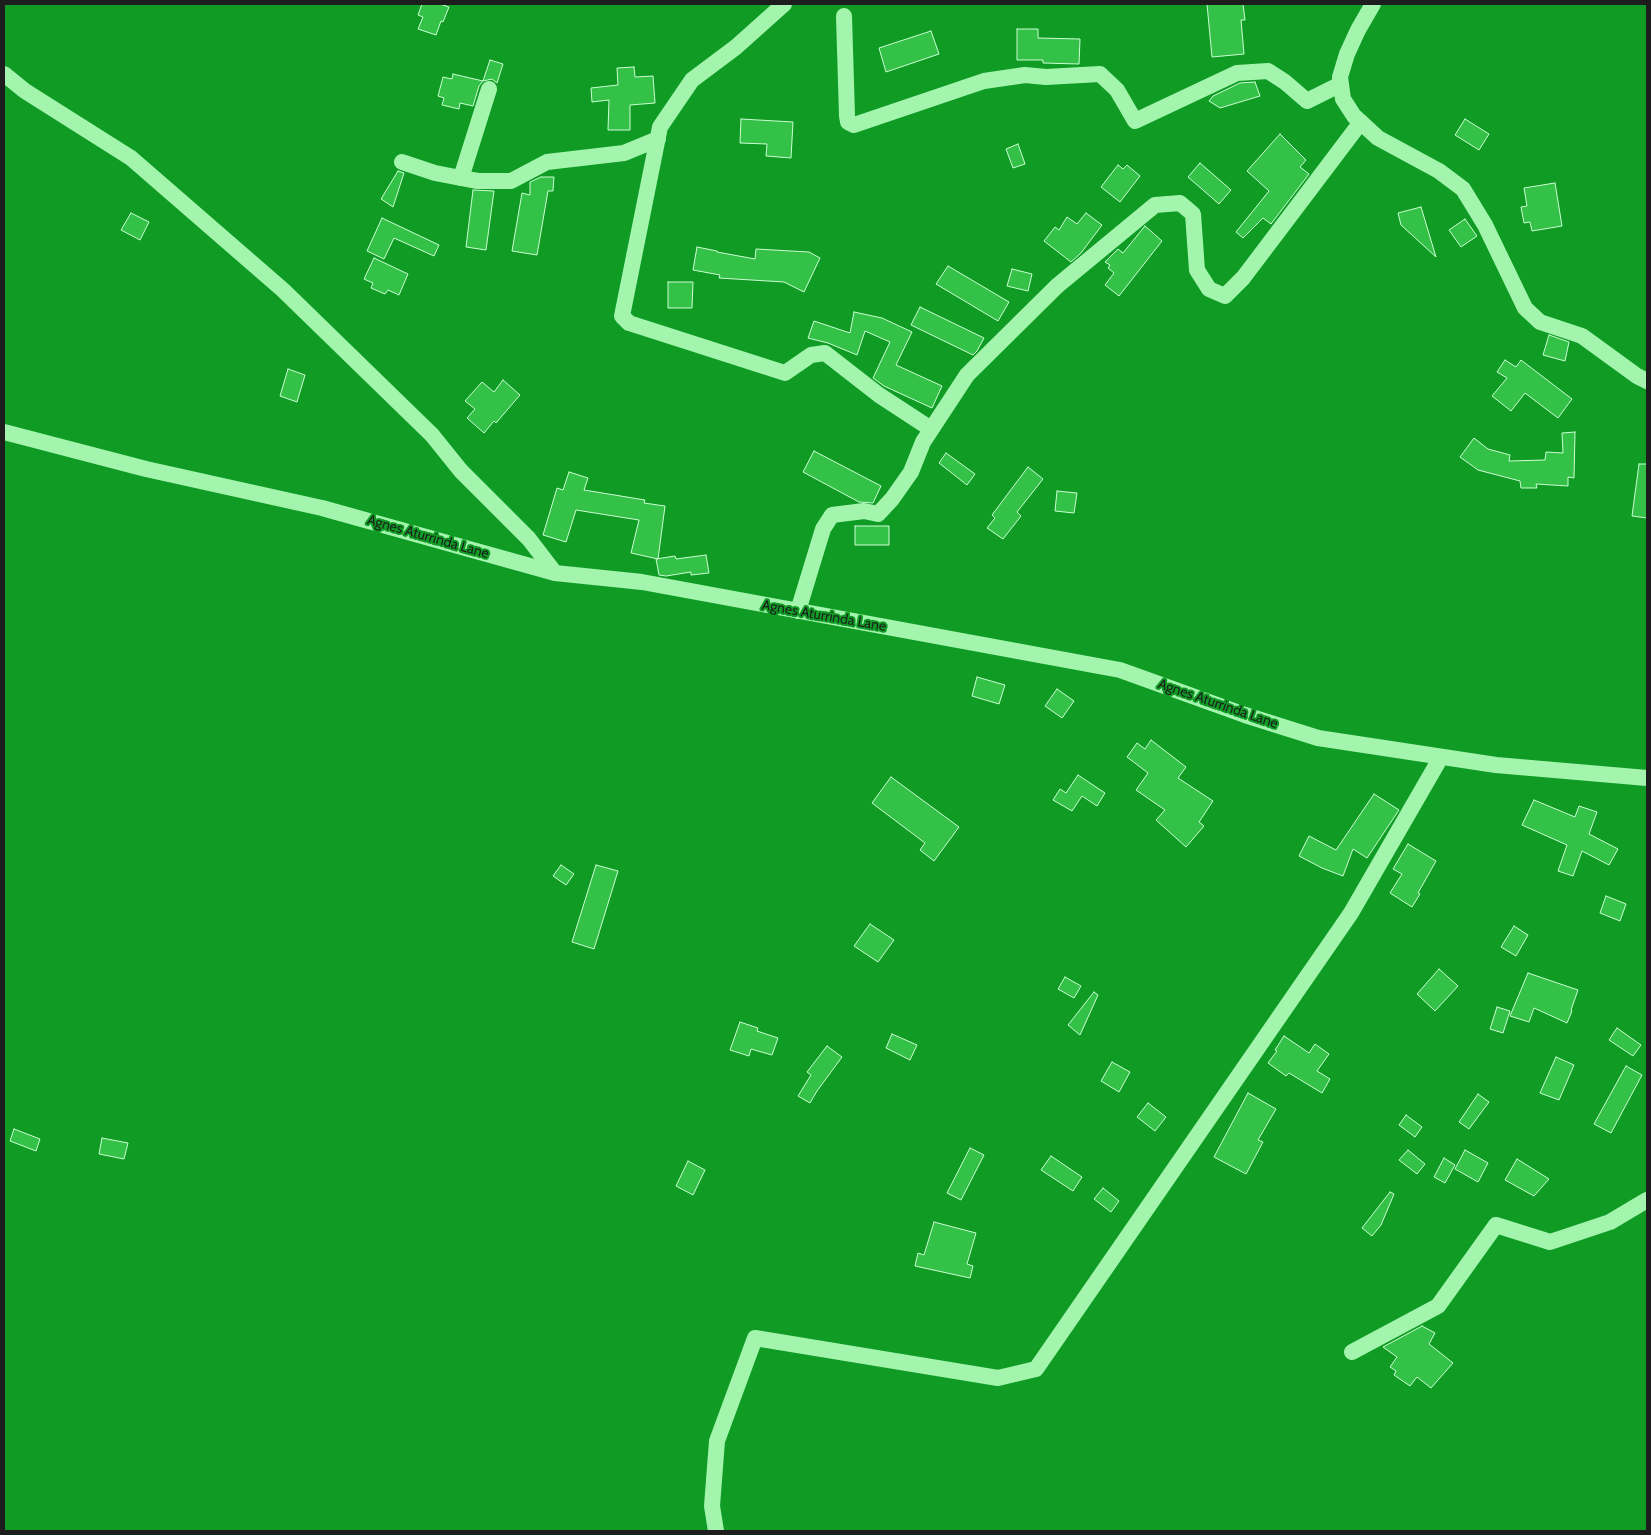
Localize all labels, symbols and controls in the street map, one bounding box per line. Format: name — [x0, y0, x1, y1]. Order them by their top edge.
street label: Agnes Aturrinda Lane — [365, 512, 491, 562]
street label: Agnes Aturrinda Lane — [761, 597, 887, 635]
street label: Agnes Aturrinda Lane — [1156, 676, 1280, 732]

